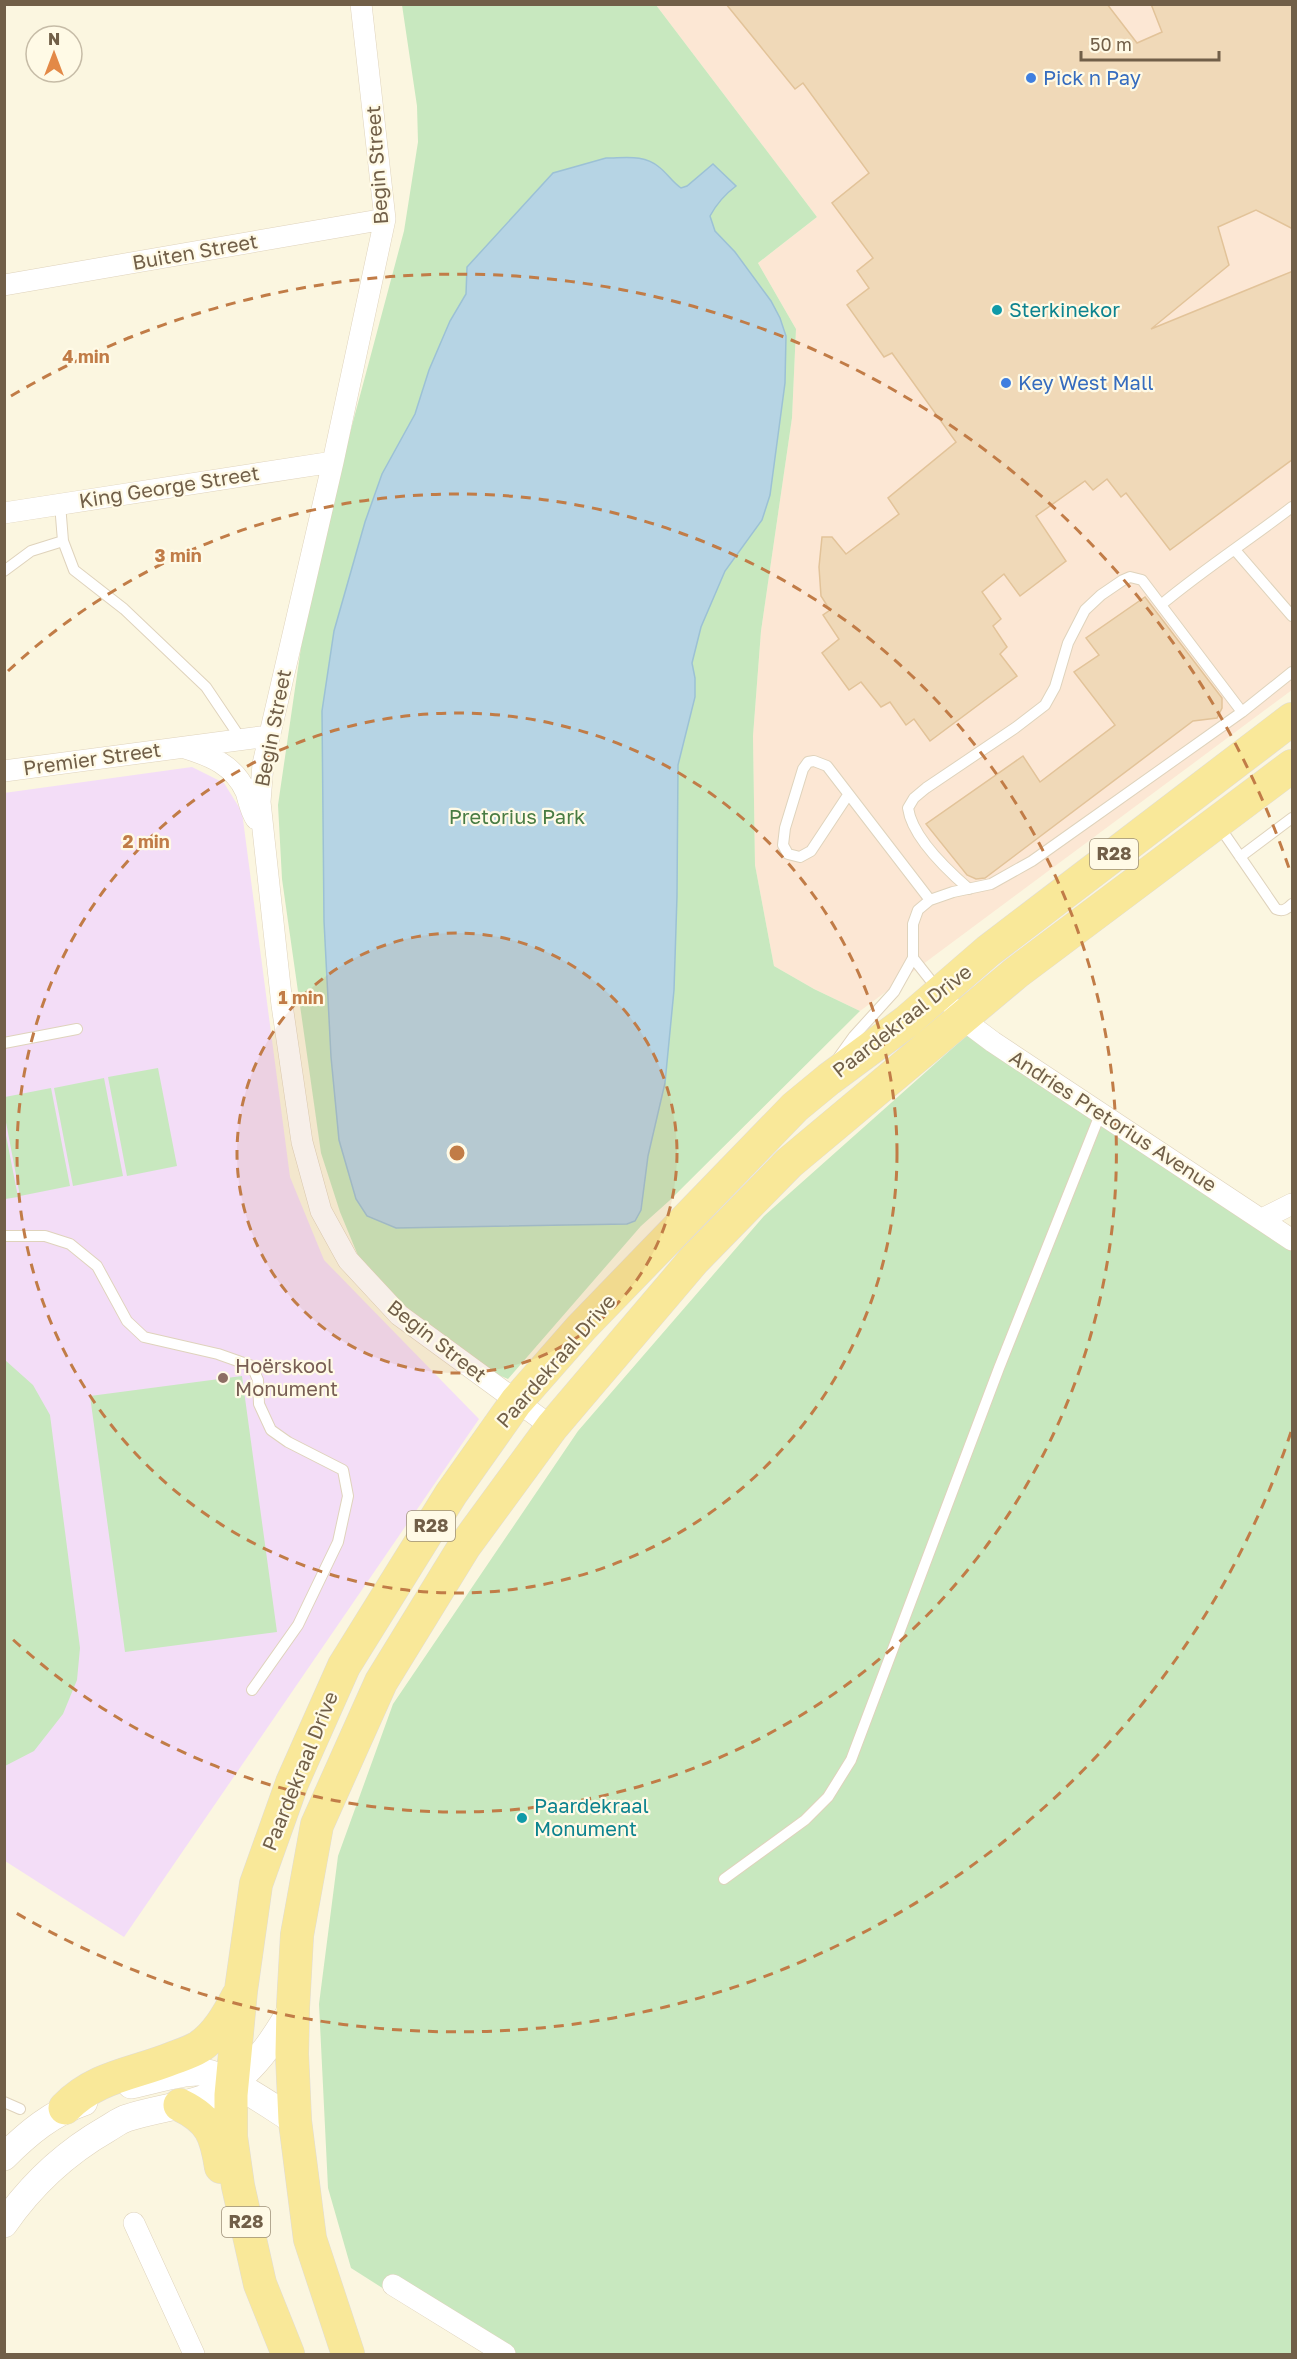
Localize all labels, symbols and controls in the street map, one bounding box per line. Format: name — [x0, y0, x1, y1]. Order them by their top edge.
north arrow — [24, 24, 84, 84]
scale bar — [1081, 24, 1219, 62]
text: N — [48, 29, 60, 49]
text: 50 m — [1090, 33, 1132, 55]
place label: Pick n Pay — [1043, 65, 1141, 89]
marker: Pick n Pay — [1024, 71, 1038, 85]
street label: Begin Street — [360, 105, 392, 225]
street label: Buiten Street — [130, 228, 259, 274]
place label: Sterkinekor — [1009, 297, 1120, 321]
marker: Sterkinekor — [990, 303, 1004, 317]
text: 4 min — [62, 345, 110, 367]
place label: Key West Mall — [1018, 370, 1154, 394]
marker: Key West Mall — [999, 376, 1013, 390]
street label: King George Street — [77, 460, 261, 512]
text: 3 min — [154, 544, 202, 566]
street label: Begin Street — [249, 667, 295, 789]
street label: Premier Street — [21, 736, 162, 780]
park label: Pretorius Park — [449, 804, 585, 828]
text: 2 min — [122, 830, 170, 852]
road number: R28 — [1090, 839, 1138, 869]
street label: Paardekraal Drive — [827, 959, 976, 1082]
text: 1 min — [278, 986, 324, 1008]
street label: Andries Pretorius Avenue — [1005, 1044, 1222, 1196]
centre of rings — [447, 1143, 467, 1163]
street label: Paardekraal Drive — [491, 1289, 620, 1432]
street label: Begin Street — [383, 1294, 492, 1386]
place label: Hoërskool Monument — [235, 1353, 338, 1400]
marker: Hoërskool Monument — [216, 1371, 230, 1385]
road number: R28 — [407, 1511, 455, 1541]
street label: Paardekraal Drive — [256, 1688, 342, 1854]
place label: Paardekraal Monument — [534, 1793, 649, 1840]
marker: Paardekraal Monument — [515, 1811, 529, 1825]
road number: R28 — [222, 2207, 270, 2237]

